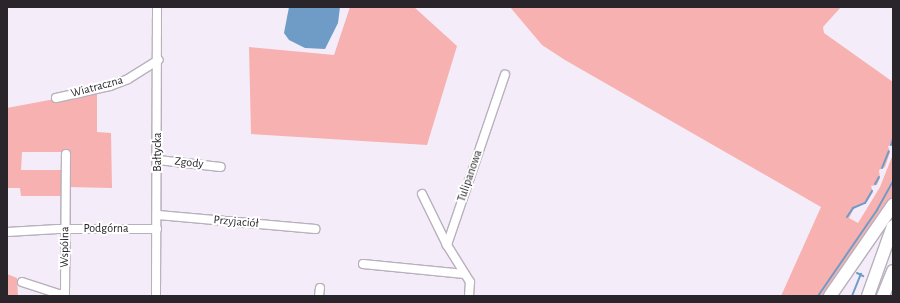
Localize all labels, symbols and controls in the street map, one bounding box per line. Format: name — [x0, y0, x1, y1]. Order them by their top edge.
street label: Wiatraczna — [69, 73, 125, 101]
street label: Bałtycka — [151, 132, 165, 172]
street label: Tulipanowa — [454, 148, 486, 204]
street label: Zgody — [174, 154, 204, 172]
street label: Przyjaciół — [213, 213, 259, 231]
street label: Podgórna — [83, 222, 129, 236]
street label: Wspólna — [57, 226, 73, 268]

